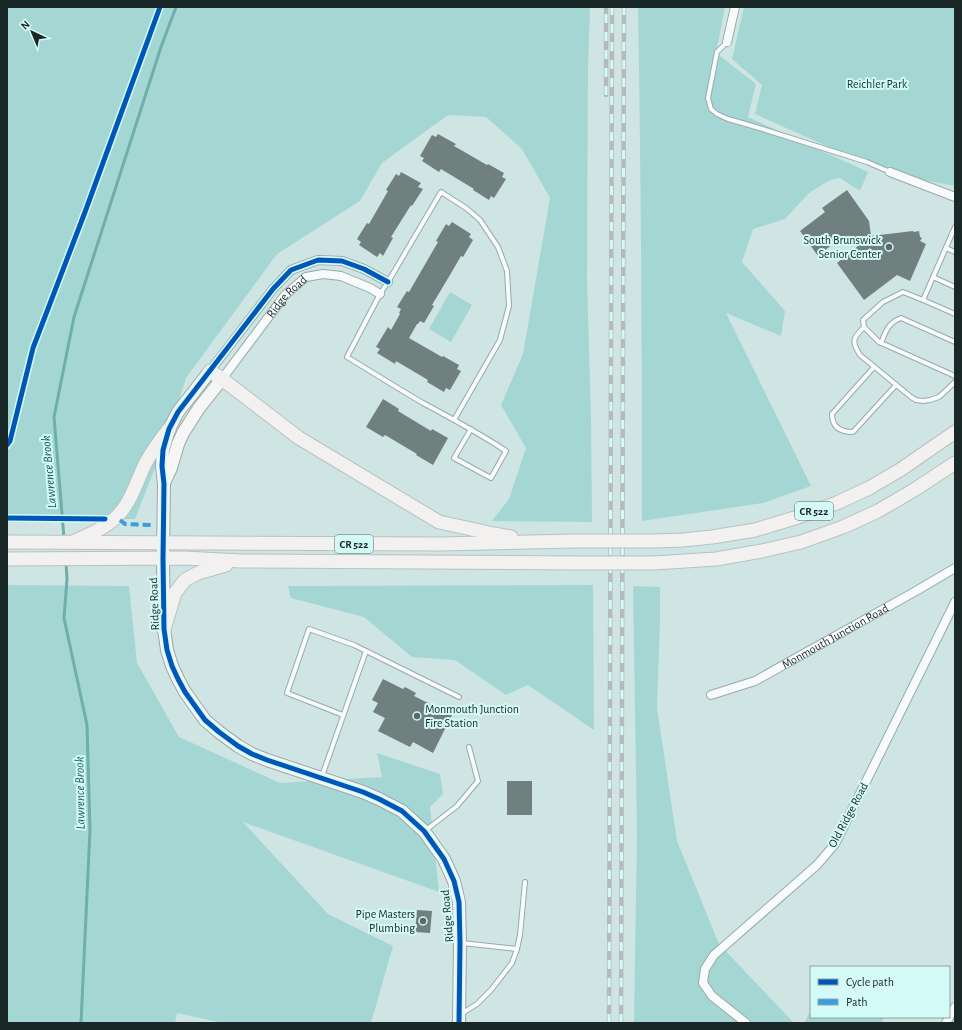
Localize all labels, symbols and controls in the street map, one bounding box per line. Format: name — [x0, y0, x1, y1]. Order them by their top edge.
north arrow — [12, 12, 52, 52]
text: N — [19, 19, 32, 32]
park label: Reichler Park — [847, 78, 908, 90]
place label: South Brunswick Senior Center — [804, 234, 882, 260]
marker: South Brunswick Senior Center — [884, 242, 894, 252]
street label: Ridge Road — [264, 273, 309, 320]
water label: Lawrence Brook — [40, 435, 59, 509]
road number: CR 522 — [795, 502, 833, 520]
road number: CR 522 — [335, 535, 373, 553]
street label: Ridge Road — [147, 577, 161, 631]
street label: Monmouth Junction Road — [780, 602, 890, 671]
place label: Monmouth Junction Fire Station — [425, 703, 519, 729]
marker: Monmouth Junction Fire Station — [412, 711, 422, 721]
water label: Lawrence Brook — [73, 756, 88, 830]
street label: Old Ridge Road — [826, 780, 870, 850]
street label: Ridge Road — [439, 889, 455, 943]
place label: Pipe Masters Plumbing — [355, 908, 415, 934]
marker: Pipe Masters Plumbing — [418, 916, 428, 926]
legend — [810, 966, 950, 1018]
text: Cycle path — [846, 976, 894, 989]
text: Path — [846, 996, 868, 1008]

